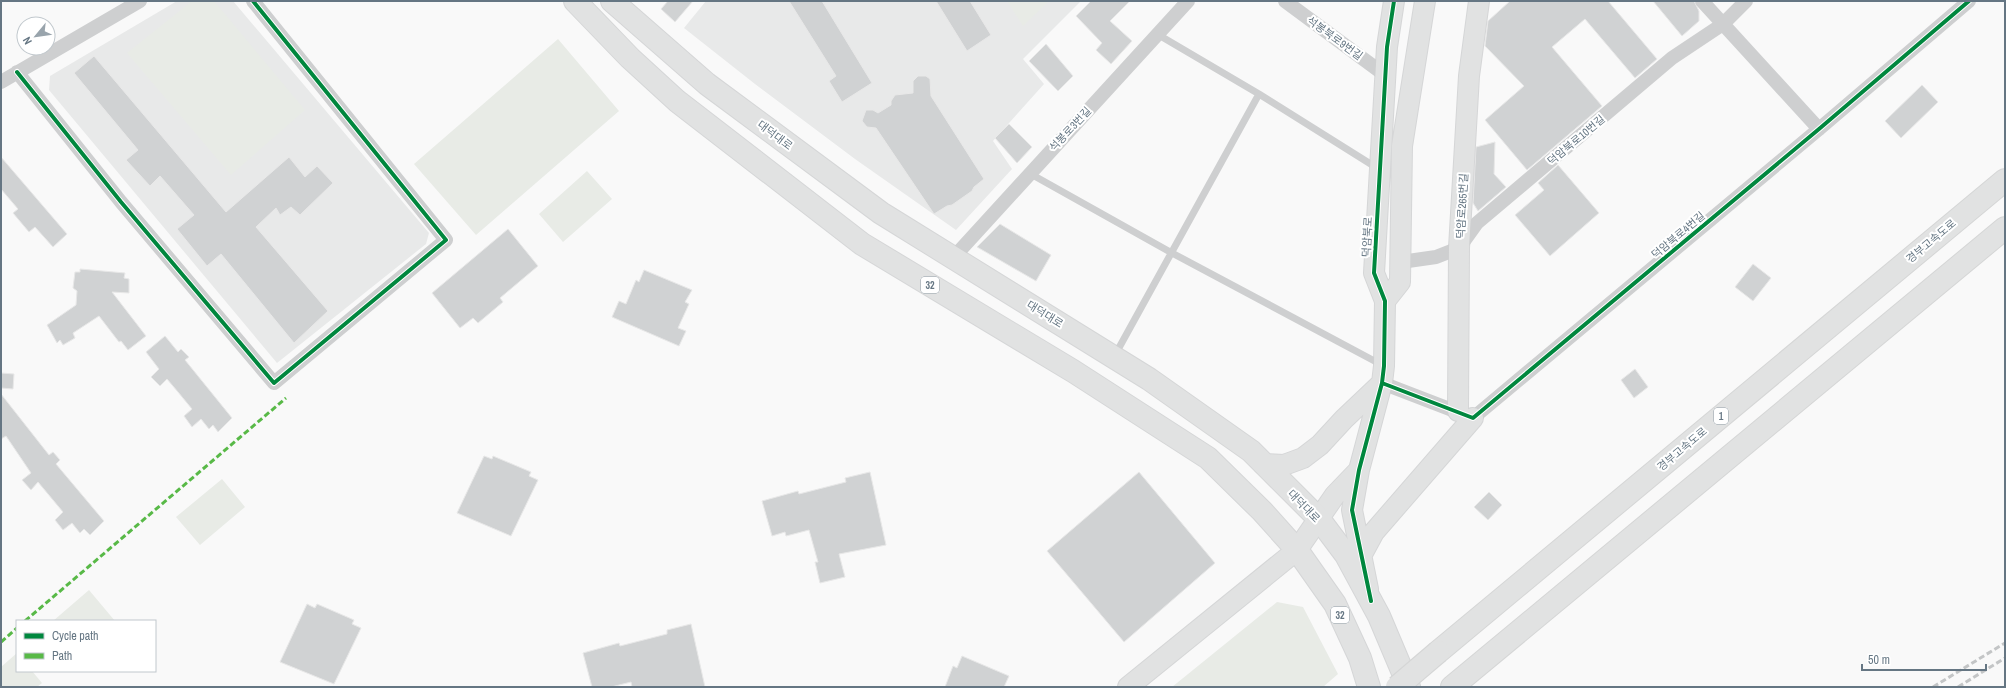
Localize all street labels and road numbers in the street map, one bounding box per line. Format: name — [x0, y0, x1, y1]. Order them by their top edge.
street label: 석봉북로9번길 — [1304, 13, 1366, 63]
street label: 석봉로3번길 — [1046, 104, 1094, 154]
street label: 덕암북로10번길 — [1544, 112, 1608, 168]
street label: 대덕대로 — [755, 117, 795, 153]
street label: 덕암로265번길 — [1453, 173, 1471, 239]
street label: 덕암북로4번길 — [1648, 209, 1708, 261]
street label: 덕암북로 — [1359, 216, 1375, 258]
street label: 경부고속도로 — [1903, 216, 1959, 266]
road number: 32 — [921, 277, 939, 293]
street label: 대덕대로 — [1024, 297, 1066, 331]
road number: 1 — [1714, 408, 1728, 424]
street label: 경부고속도로 — [1654, 424, 1710, 474]
street label: 대덕대로 — [1285, 487, 1323, 525]
road number: 32 — [1331, 607, 1349, 623]

